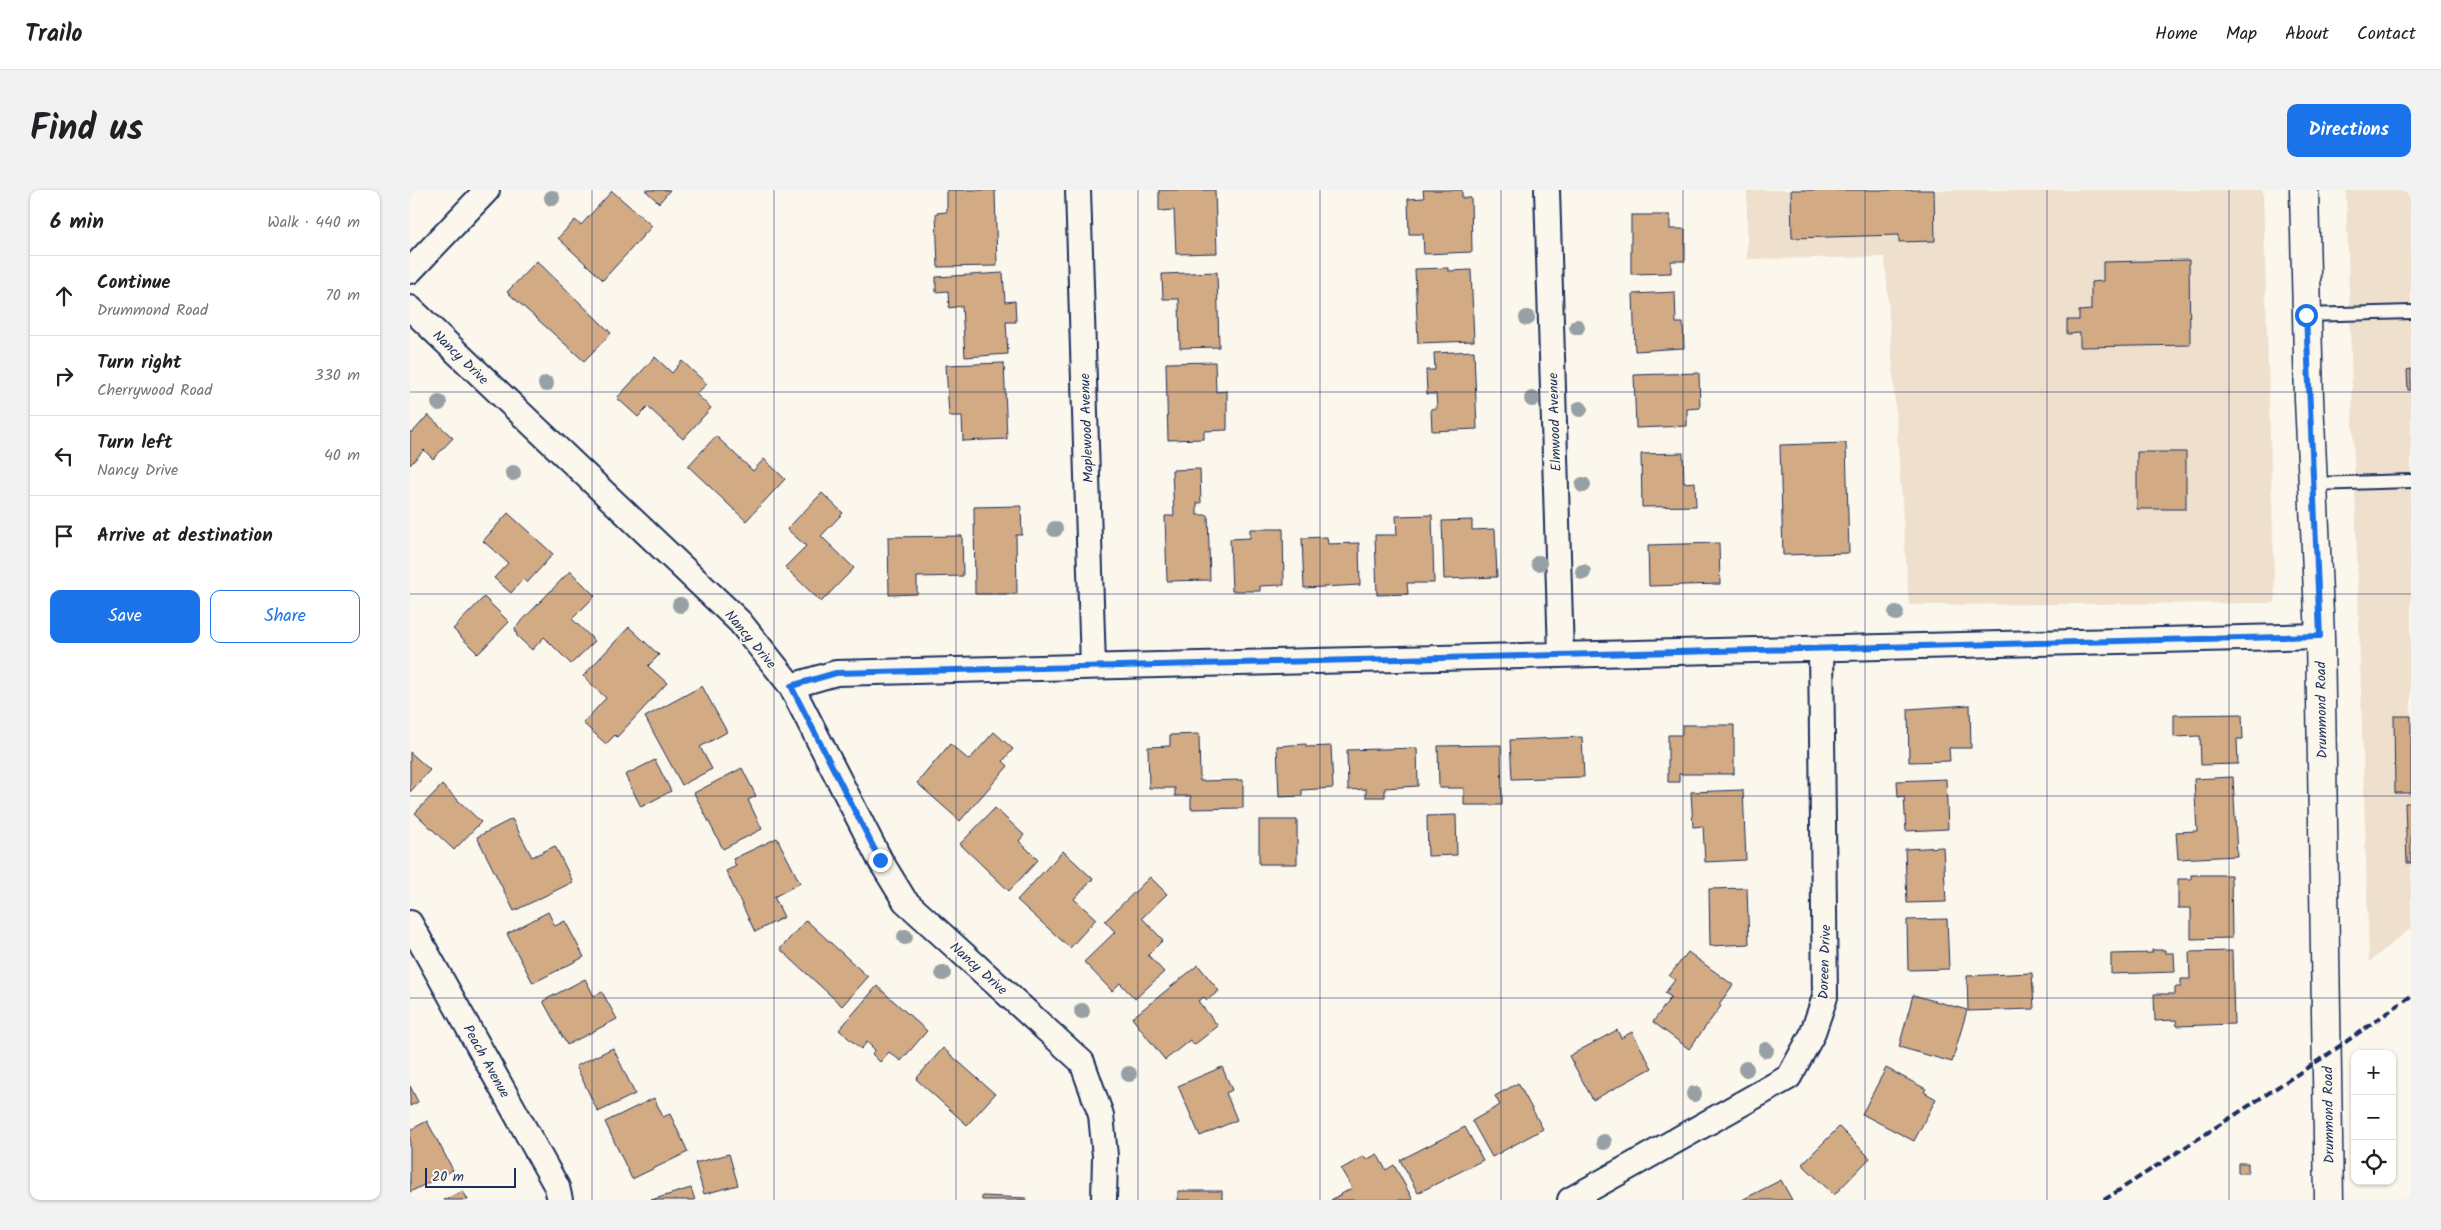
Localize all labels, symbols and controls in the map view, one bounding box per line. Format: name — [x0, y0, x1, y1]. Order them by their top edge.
text: Trailo — [25, 15, 83, 54]
text: Home — [2155, 20, 2198, 49]
text: Map — [2226, 20, 2257, 49]
text: About — [2285, 20, 2329, 49]
text: Contact — [2357, 20, 2416, 49]
text: Find us — [30, 102, 143, 158]
button: Directions — [2287, 104, 2411, 157]
text: 6 min — [50, 206, 104, 239]
text: Walk · 440 m — [267, 210, 360, 235]
text: Continue — [97, 268, 170, 298]
icon: ahead — [50, 282, 78, 310]
text: 70 m — [325, 283, 360, 308]
text: Drummond Road — [97, 298, 208, 323]
route start — [2295, 304, 2318, 327]
street label: Nancy Drive — [427, 325, 494, 391]
text: Turn right — [97, 348, 182, 378]
icon: right — [50, 362, 78, 390]
text: 330 m — [315, 363, 360, 388]
street label: Maplewood Avenue — [1074, 372, 1100, 483]
street label: Elmwood Avenue — [1542, 372, 1568, 472]
text: Cherrywood Road — [97, 378, 212, 403]
text: Turn left — [97, 428, 172, 458]
icon: left — [50, 442, 78, 470]
text: 40 m — [324, 443, 360, 468]
text: Nancy Drive — [97, 458, 178, 483]
text: Arrive at destination — [97, 521, 273, 551]
icon: arrive — [50, 522, 78, 550]
button: Save — [50, 590, 200, 643]
button: Share — [210, 590, 360, 643]
street label: Nancy Drive — [719, 605, 782, 674]
street label: Drummond Road — [2310, 660, 2334, 759]
route end — [869, 849, 892, 872]
street label: Doreen Drive — [1813, 924, 1837, 1000]
street label: Nancy Drive — [945, 937, 1013, 1001]
street label: Peach Avenue — [457, 1021, 516, 1103]
map controls — [2351, 1050, 2396, 1185]
button: + — [2351, 1050, 2396, 1095]
street label: Drummond Road — [2317, 1065, 2341, 1164]
button: − — [2351, 1095, 2396, 1140]
button: locate — [2351, 1140, 2396, 1185]
scale bar — [425, 1165, 516, 1188]
text: 20 m — [432, 1166, 464, 1188]

